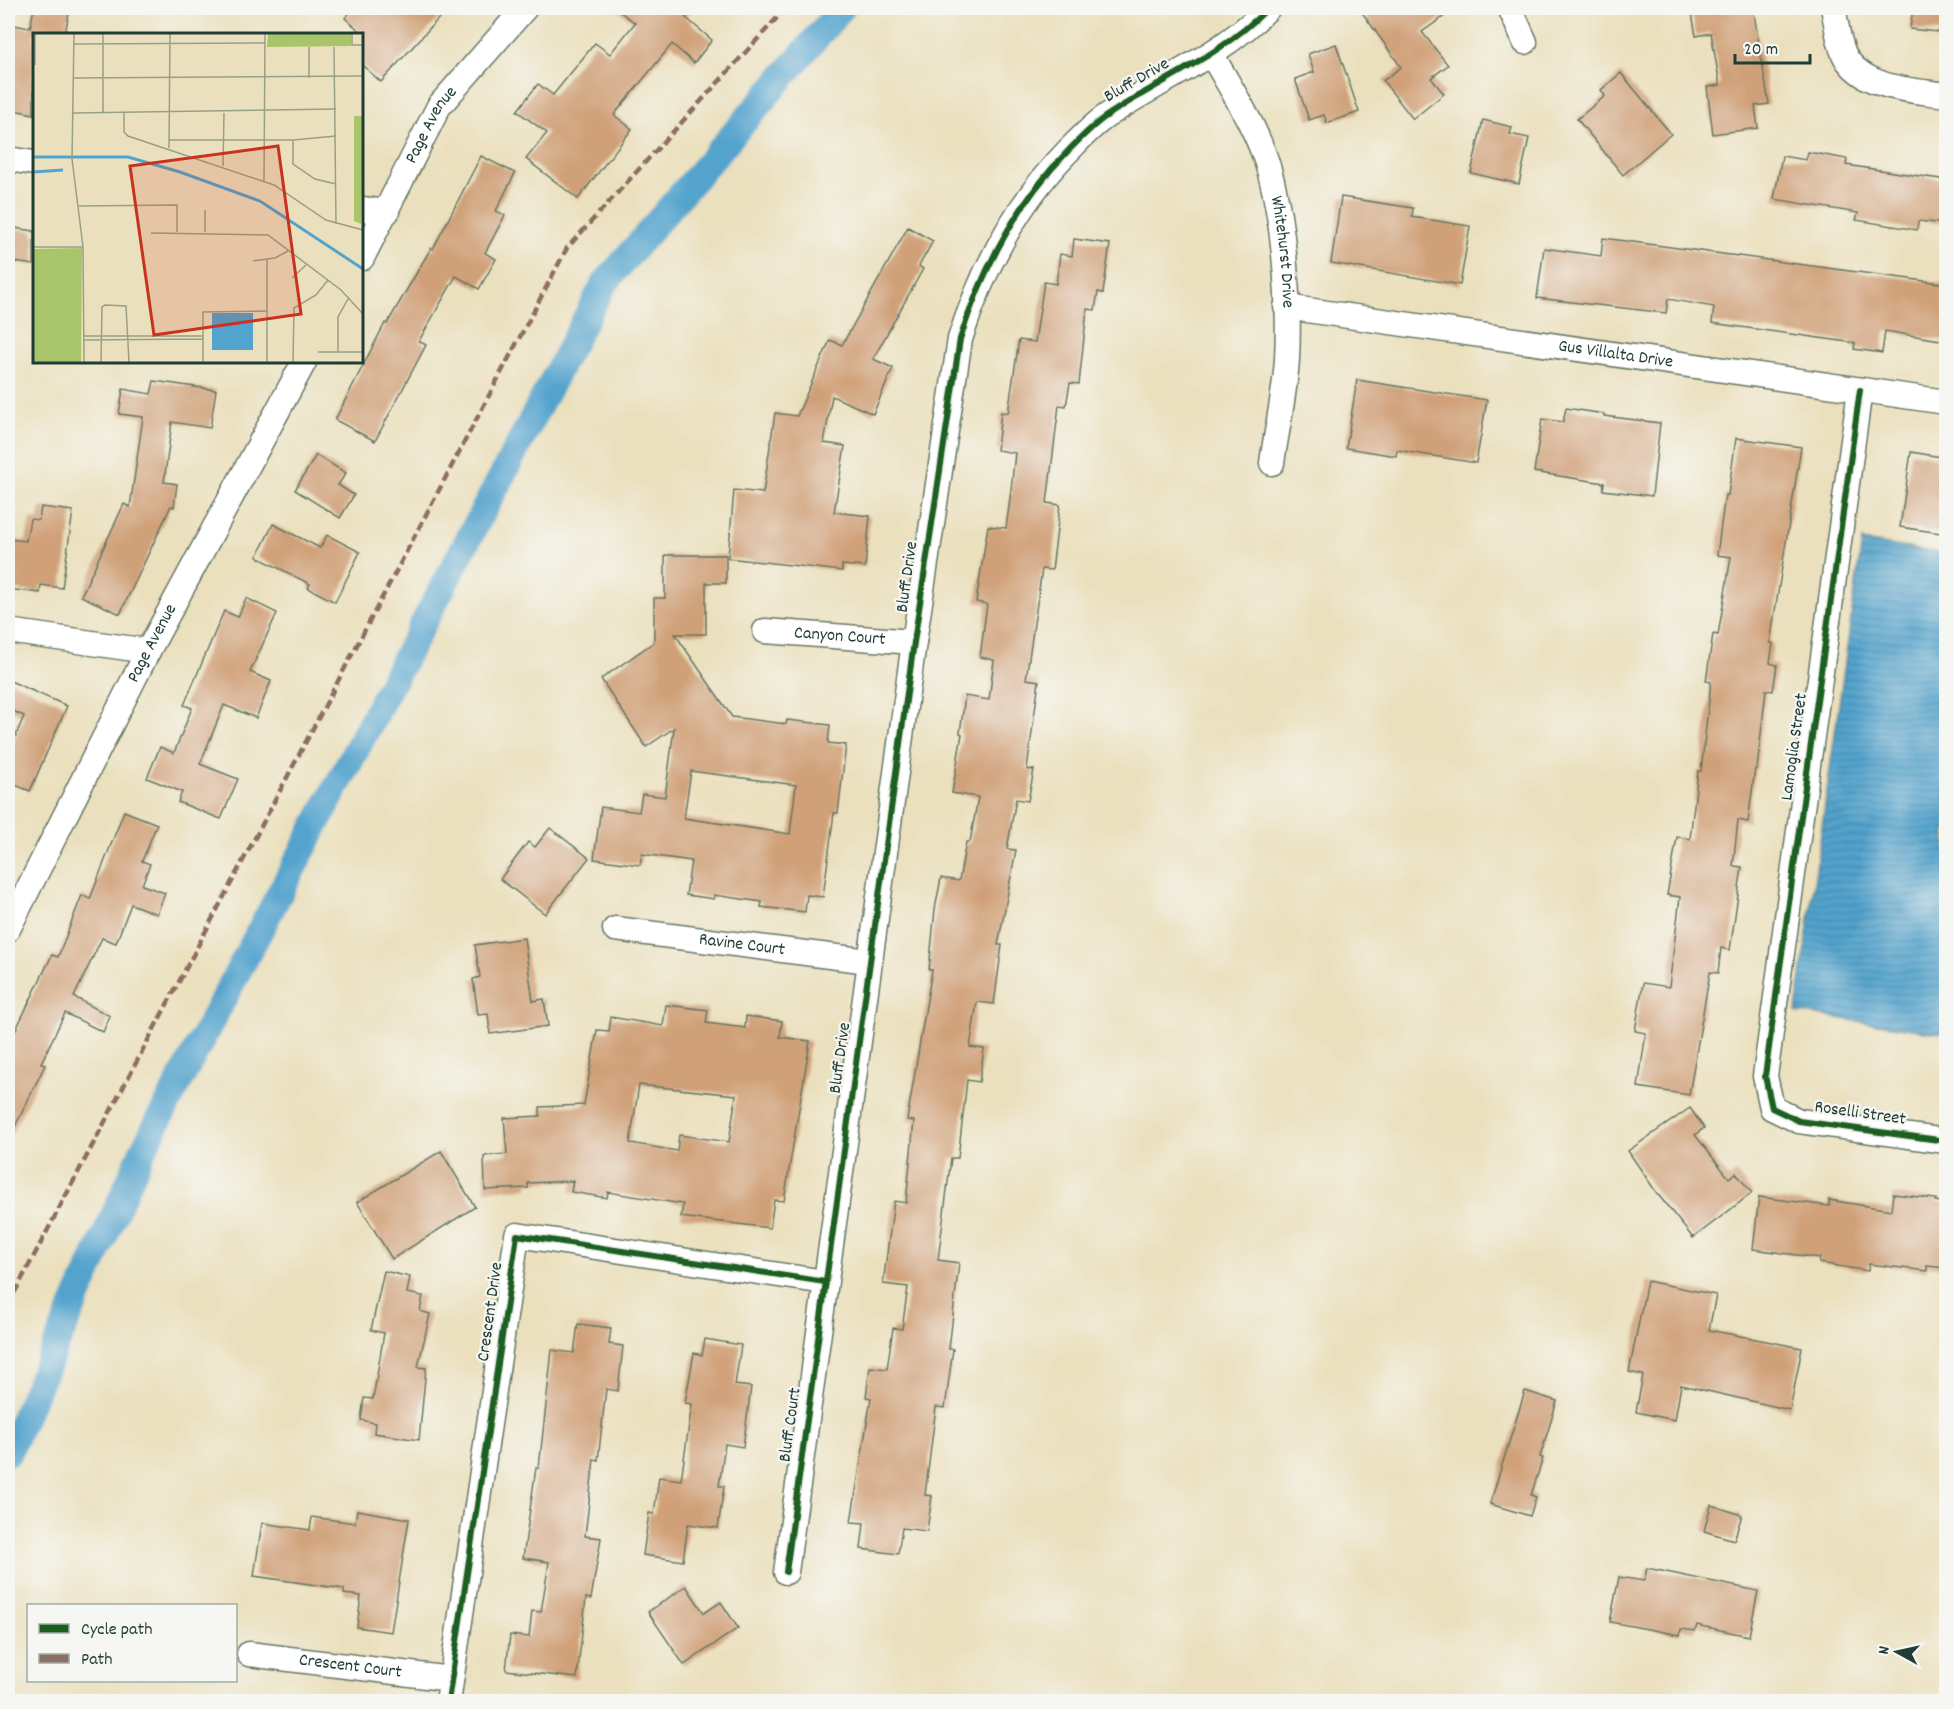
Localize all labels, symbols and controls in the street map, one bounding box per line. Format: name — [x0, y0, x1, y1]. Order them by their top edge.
scale bar — [1735, 27, 1810, 65]
inset map — [33, 33, 363, 363]
text: 20 m — [1744, 38, 1778, 63]
street label: Bluff Drive — [1100, 52, 1174, 110]
street label: Page Avenue — [399, 81, 463, 168]
street label: Whitehurst Drive — [1263, 194, 1300, 308]
street label: Gus Villalta Drive — [1556, 334, 1675, 375]
street label: Bluff Drive — [891, 540, 925, 614]
street label: Page Avenue — [121, 600, 184, 687]
street label: Canyon Court — [793, 621, 887, 652]
street label: Lamoglia Street — [1775, 691, 1815, 802]
street label: Ravine Court — [698, 927, 787, 963]
street label: Bluff Drive — [824, 1021, 858, 1095]
street label: Roselli Street — [1813, 1095, 1908, 1133]
street label: Crescent Drive — [472, 1261, 510, 1363]
street label: Bluff Court — [773, 1386, 809, 1464]
legend — [27, 1604, 237, 1682]
text: Cycle path — [81, 1618, 152, 1643]
north arrow — [1867, 1622, 1927, 1682]
text: N — [1873, 1645, 1897, 1656]
text: Path — [81, 1648, 113, 1673]
street label: Crescent Court — [297, 1648, 403, 1685]

